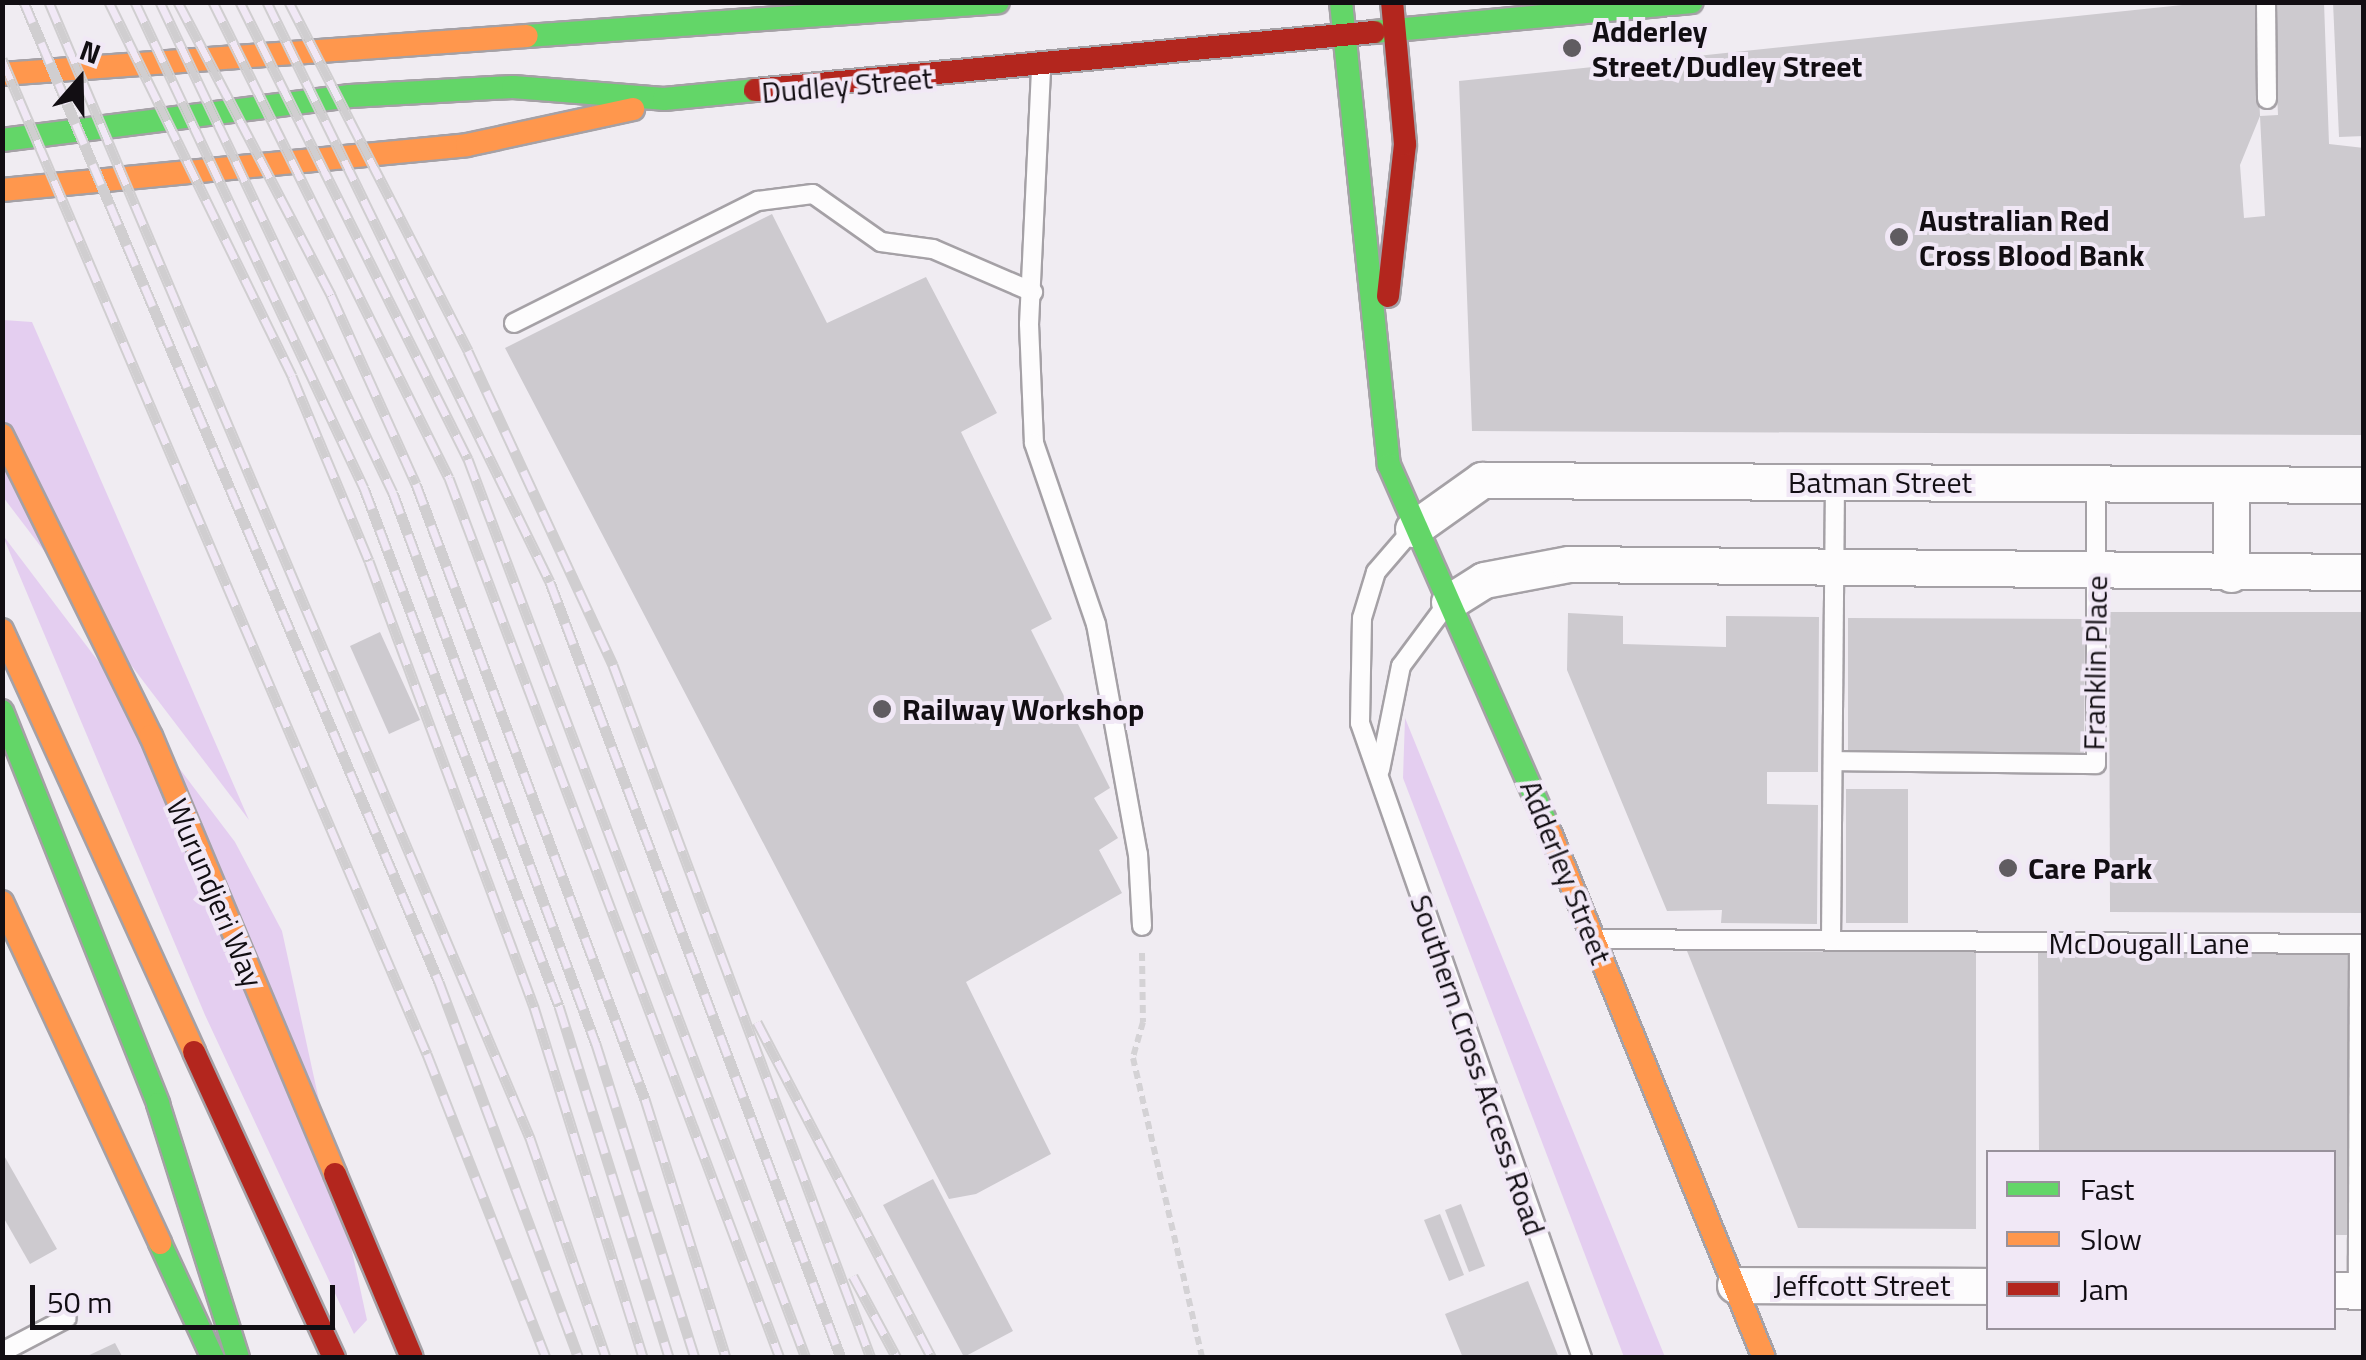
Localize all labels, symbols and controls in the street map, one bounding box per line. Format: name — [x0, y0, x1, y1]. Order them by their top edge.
place label: Adderley Street/Dudley Street — [1592, 13, 1862, 84]
text: N — [74, 28, 107, 75]
north arrow — [30, 30, 130, 130]
marker: Adderley Street/Dudley Street — [1561, 37, 1583, 59]
street label: Dudley Street — [760, 60, 934, 110]
place label: Australian Red Cross Blood Bank — [1919, 202, 2144, 272]
marker: Australian Red Cross Blood Bank — [1888, 226, 1910, 248]
street label: Batman Street — [1788, 464, 1972, 500]
street label: Franklin Place — [2075, 575, 2115, 751]
place label: Railway Workshop — [902, 691, 1144, 727]
marker: Railway Workshop — [871, 698, 893, 720]
street label: Adderley Street — [1513, 775, 1619, 969]
street label: Wurundjeri Way — [159, 793, 271, 993]
place label: Care Park — [2028, 850, 2152, 886]
marker: Care Park — [1997, 857, 2019, 879]
street label: Southern Cross Access Road — [1403, 890, 1553, 1240]
street label: McDougall Lane — [2049, 925, 2249, 961]
legend — [1986, 1150, 2336, 1330]
text: Fast — [2080, 1166, 2134, 1212]
text: Slow — [2080, 1216, 2142, 1262]
scale bar — [35, 1265, 340, 1327]
text: Jam — [2080, 1266, 2129, 1312]
street label: Jeffcott Street — [1774, 1267, 1950, 1303]
text: 50 m — [47, 1279, 112, 1325]

